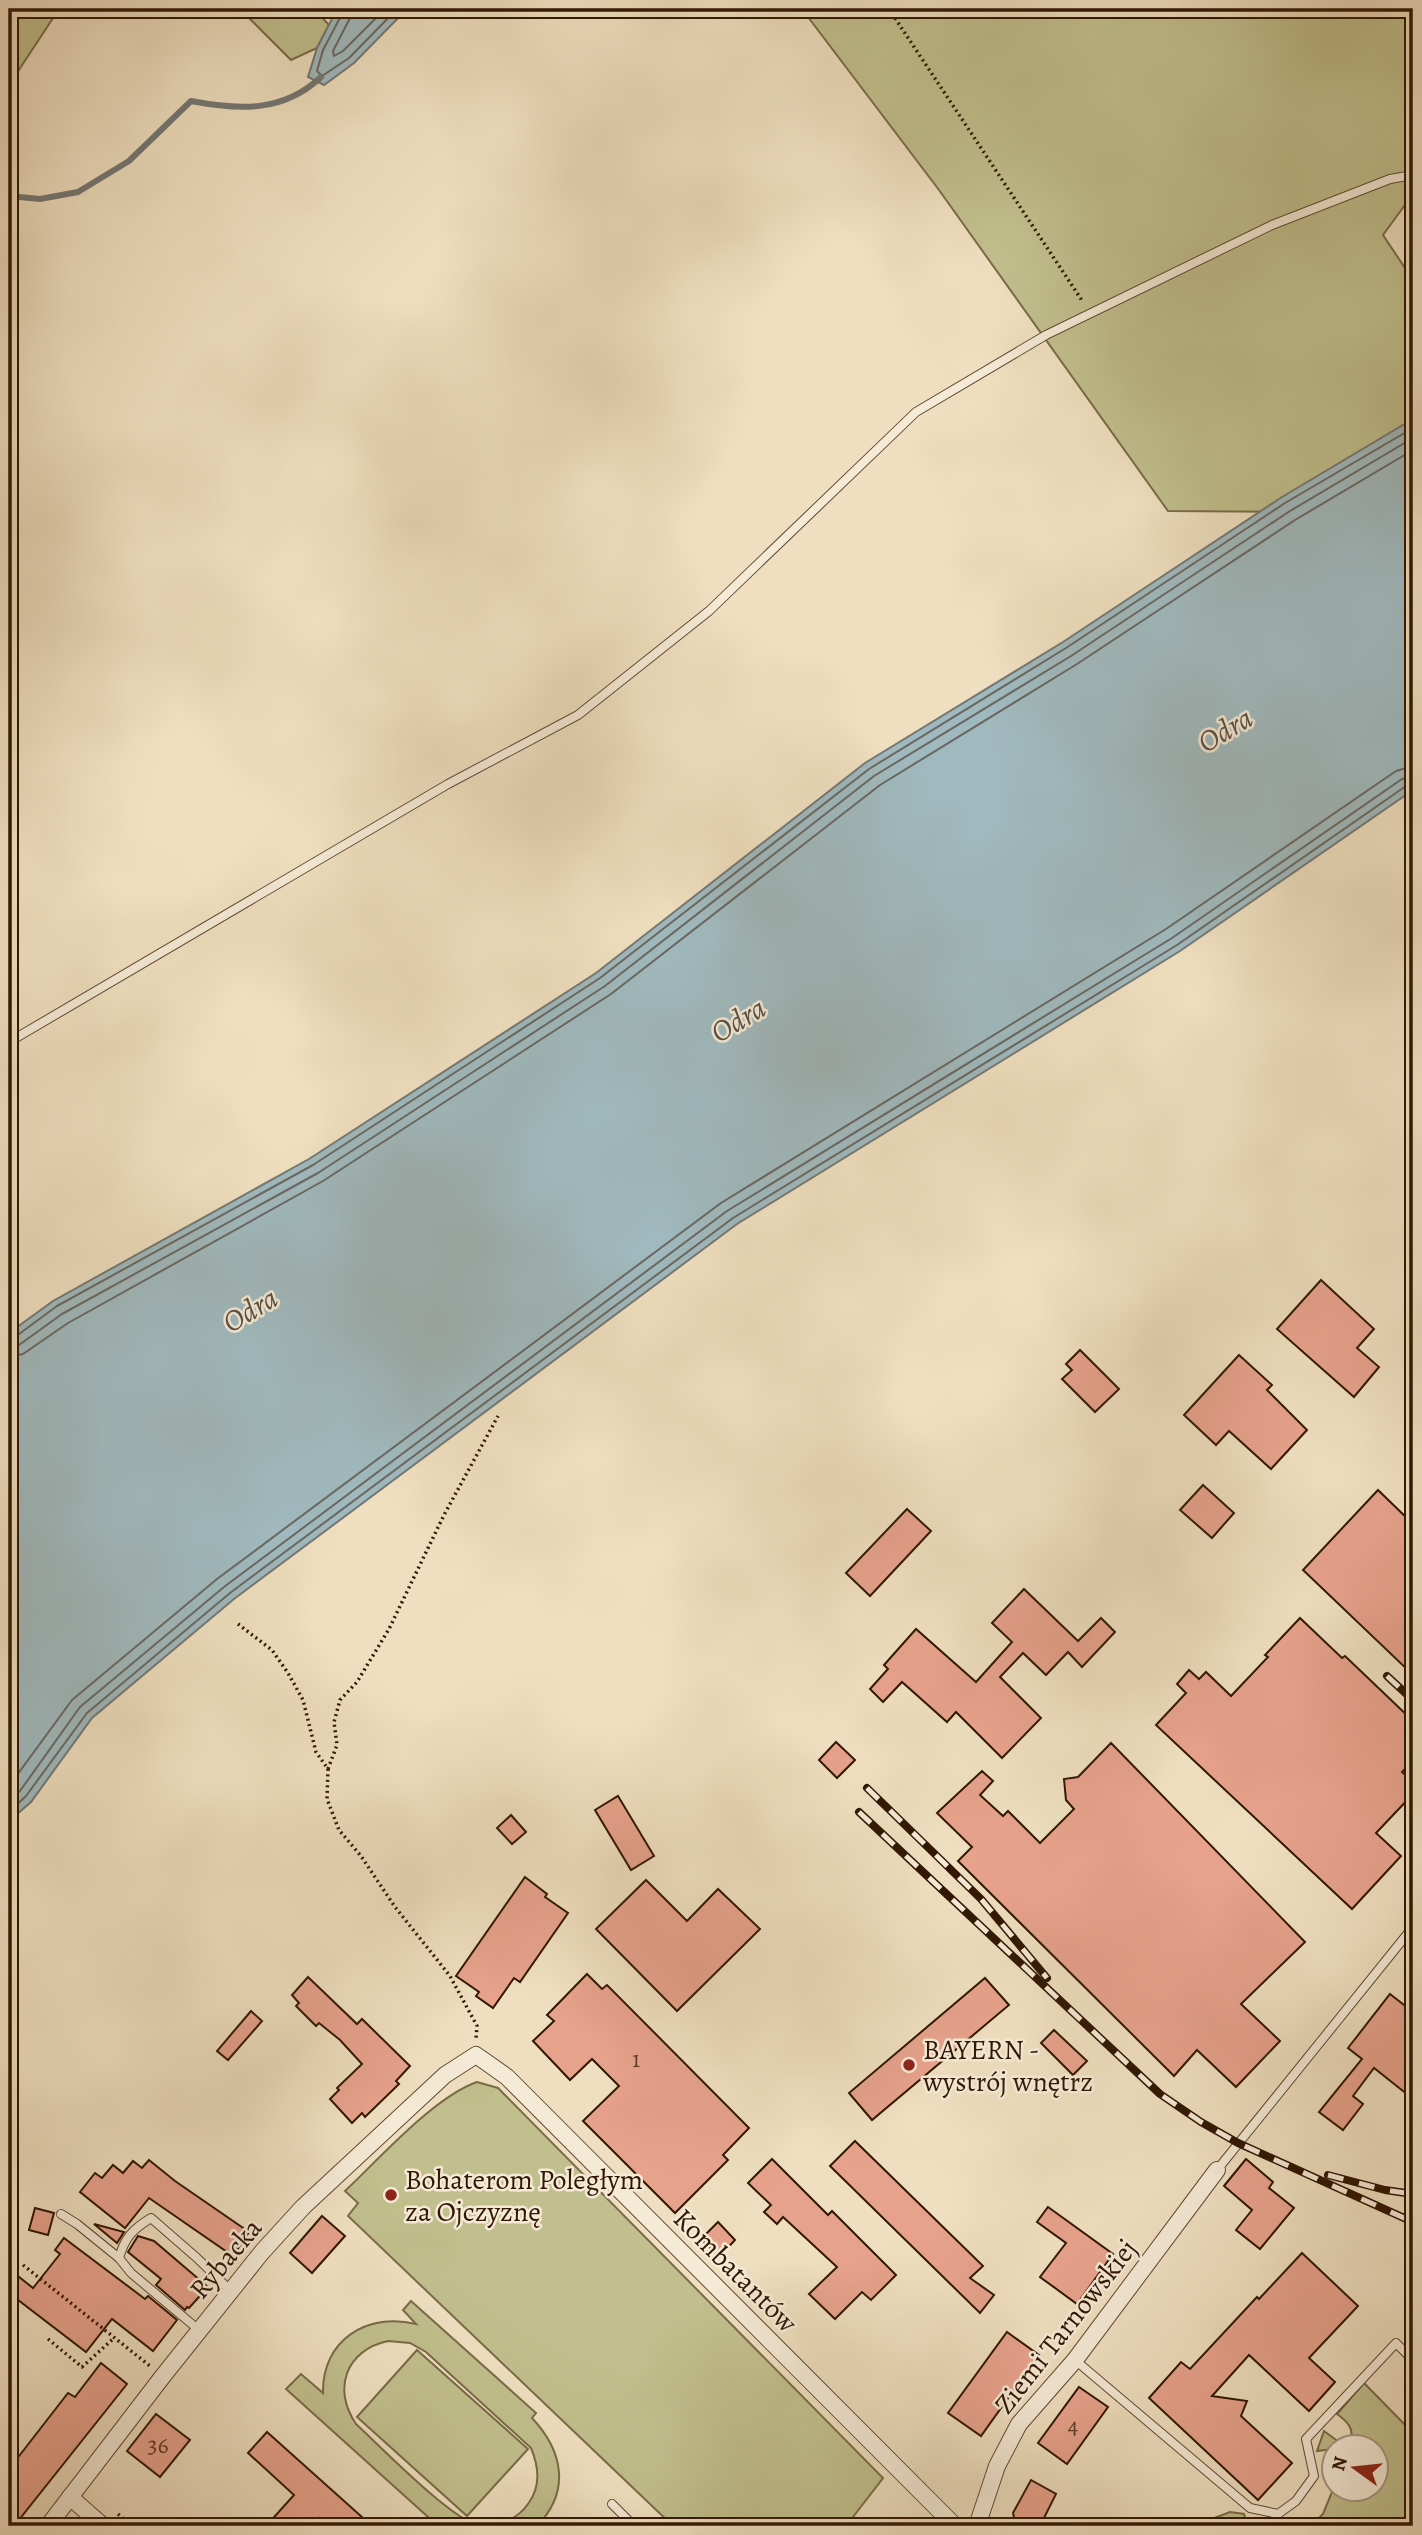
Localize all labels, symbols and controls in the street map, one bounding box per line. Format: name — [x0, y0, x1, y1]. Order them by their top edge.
water label: Odra — [1190, 698, 1260, 762]
water label: Odra — [703, 988, 773, 1052]
water label: Odra — [215, 1278, 285, 1342]
place label: BAYERN - wystrój wnętrz — [922, 2031, 1093, 2101]
house number: 1 — [632, 2043, 640, 2075]
marker: BAYERN - wystrój wnętrz — [901, 2057, 917, 2073]
place label: Bohaterom Poległym za Ojczyznę — [405, 2161, 643, 2231]
marker: Bohaterom Poległym za Ojczyznę — [383, 2187, 399, 2203]
street label: Kombatantów — [665, 2200, 806, 2341]
street label: Rybacka — [181, 2210, 271, 2307]
street label: Ziemi Tarnowskiej — [986, 2231, 1146, 2422]
house number: 4 — [1068, 2409, 1079, 2441]
house number: 36 — [147, 2429, 169, 2461]
north arrow — [1320, 2434, 1390, 2504]
text: N — [1325, 2454, 1354, 2474]

